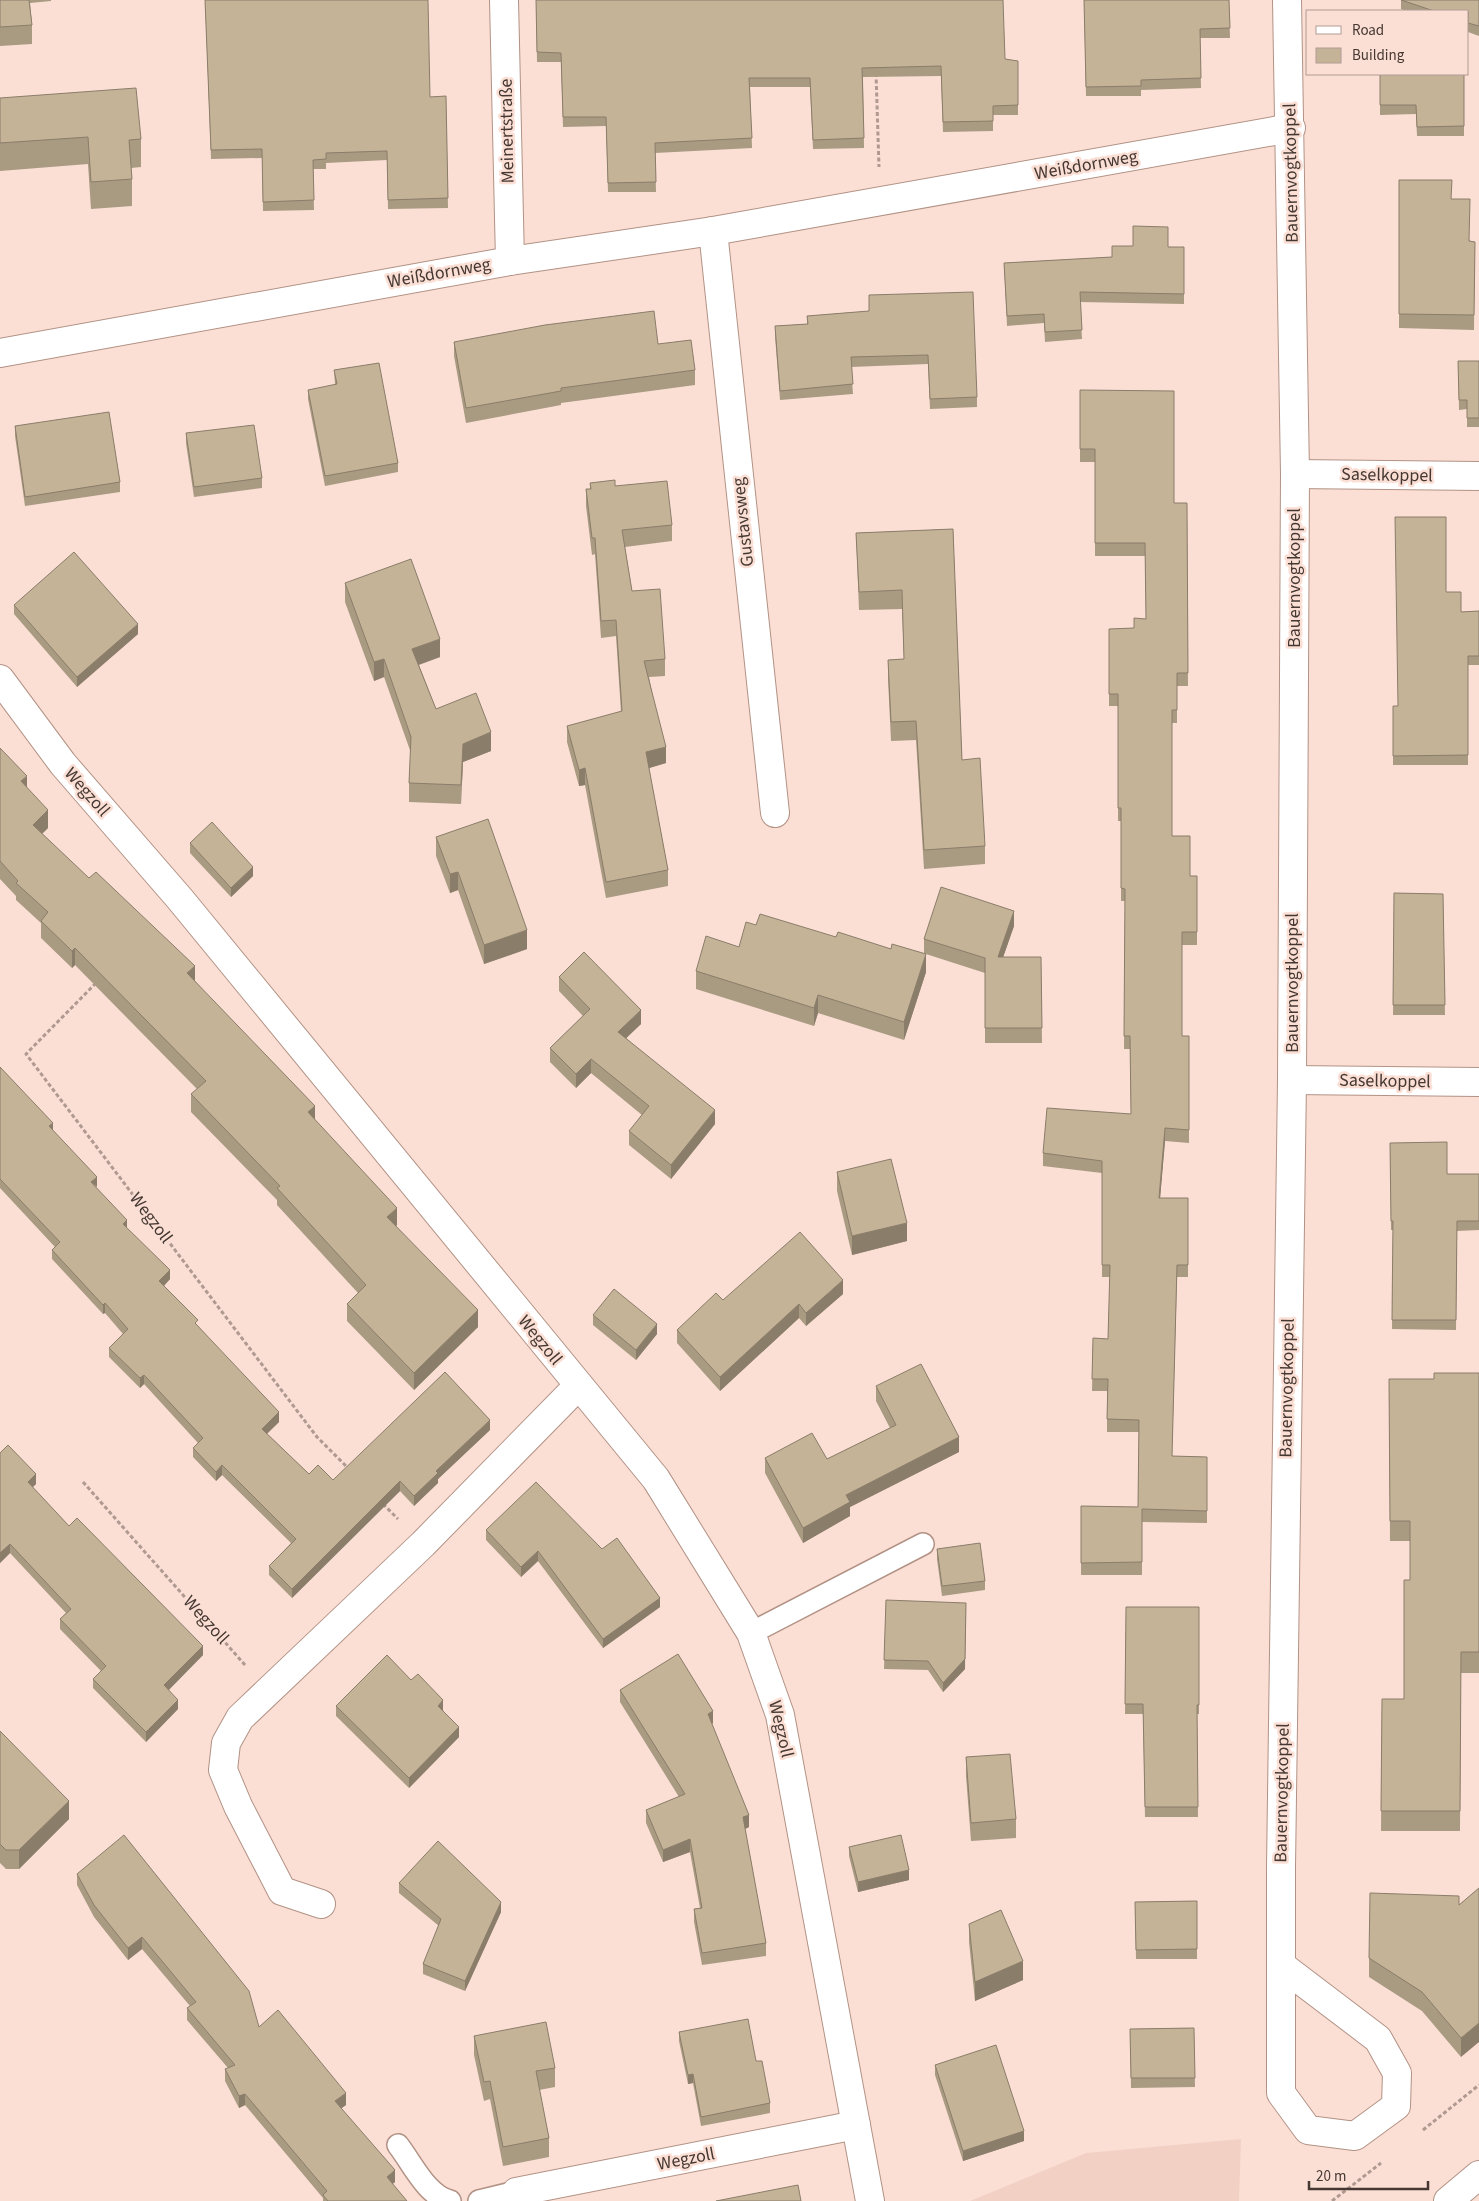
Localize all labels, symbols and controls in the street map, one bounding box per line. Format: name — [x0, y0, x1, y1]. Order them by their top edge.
legend — [1306, 10, 1469, 75]
text: Road — [1352, 20, 1384, 41]
text: Building — [1352, 45, 1405, 66]
street label: Meinertstraße — [494, 78, 520, 184]
street label: Bauernvogtkoppel — [1277, 103, 1305, 243]
street label: Weißdornweg — [1032, 144, 1140, 186]
street label: Weißdornweg — [385, 252, 493, 294]
street label: Saselkoppel — [1341, 462, 1433, 488]
street label: Gustavsweg — [726, 476, 760, 568]
street label: Bauernvogtkoppel — [1282, 508, 1307, 648]
street label: Wegzoll — [58, 762, 116, 822]
street label: Bauernvogtkoppel — [1280, 913, 1305, 1053]
street label: Saselkoppel — [1339, 1068, 1431, 1094]
street label: Wegzoll — [124, 1187, 178, 1249]
street label: Wegzoll — [512, 1310, 568, 1370]
street label: Bauernvogtkoppel — [1273, 1318, 1301, 1458]
street label: Wegzoll — [177, 1590, 235, 1650]
street label: Wegzoll — [762, 1698, 800, 1760]
street label: Bauernvogtkoppel — [1268, 1723, 1296, 1863]
street label: Wegzoll — [655, 2141, 717, 2177]
scale bar — [1309, 2158, 1428, 2190]
text: 20 m — [1316, 2166, 1346, 2187]

